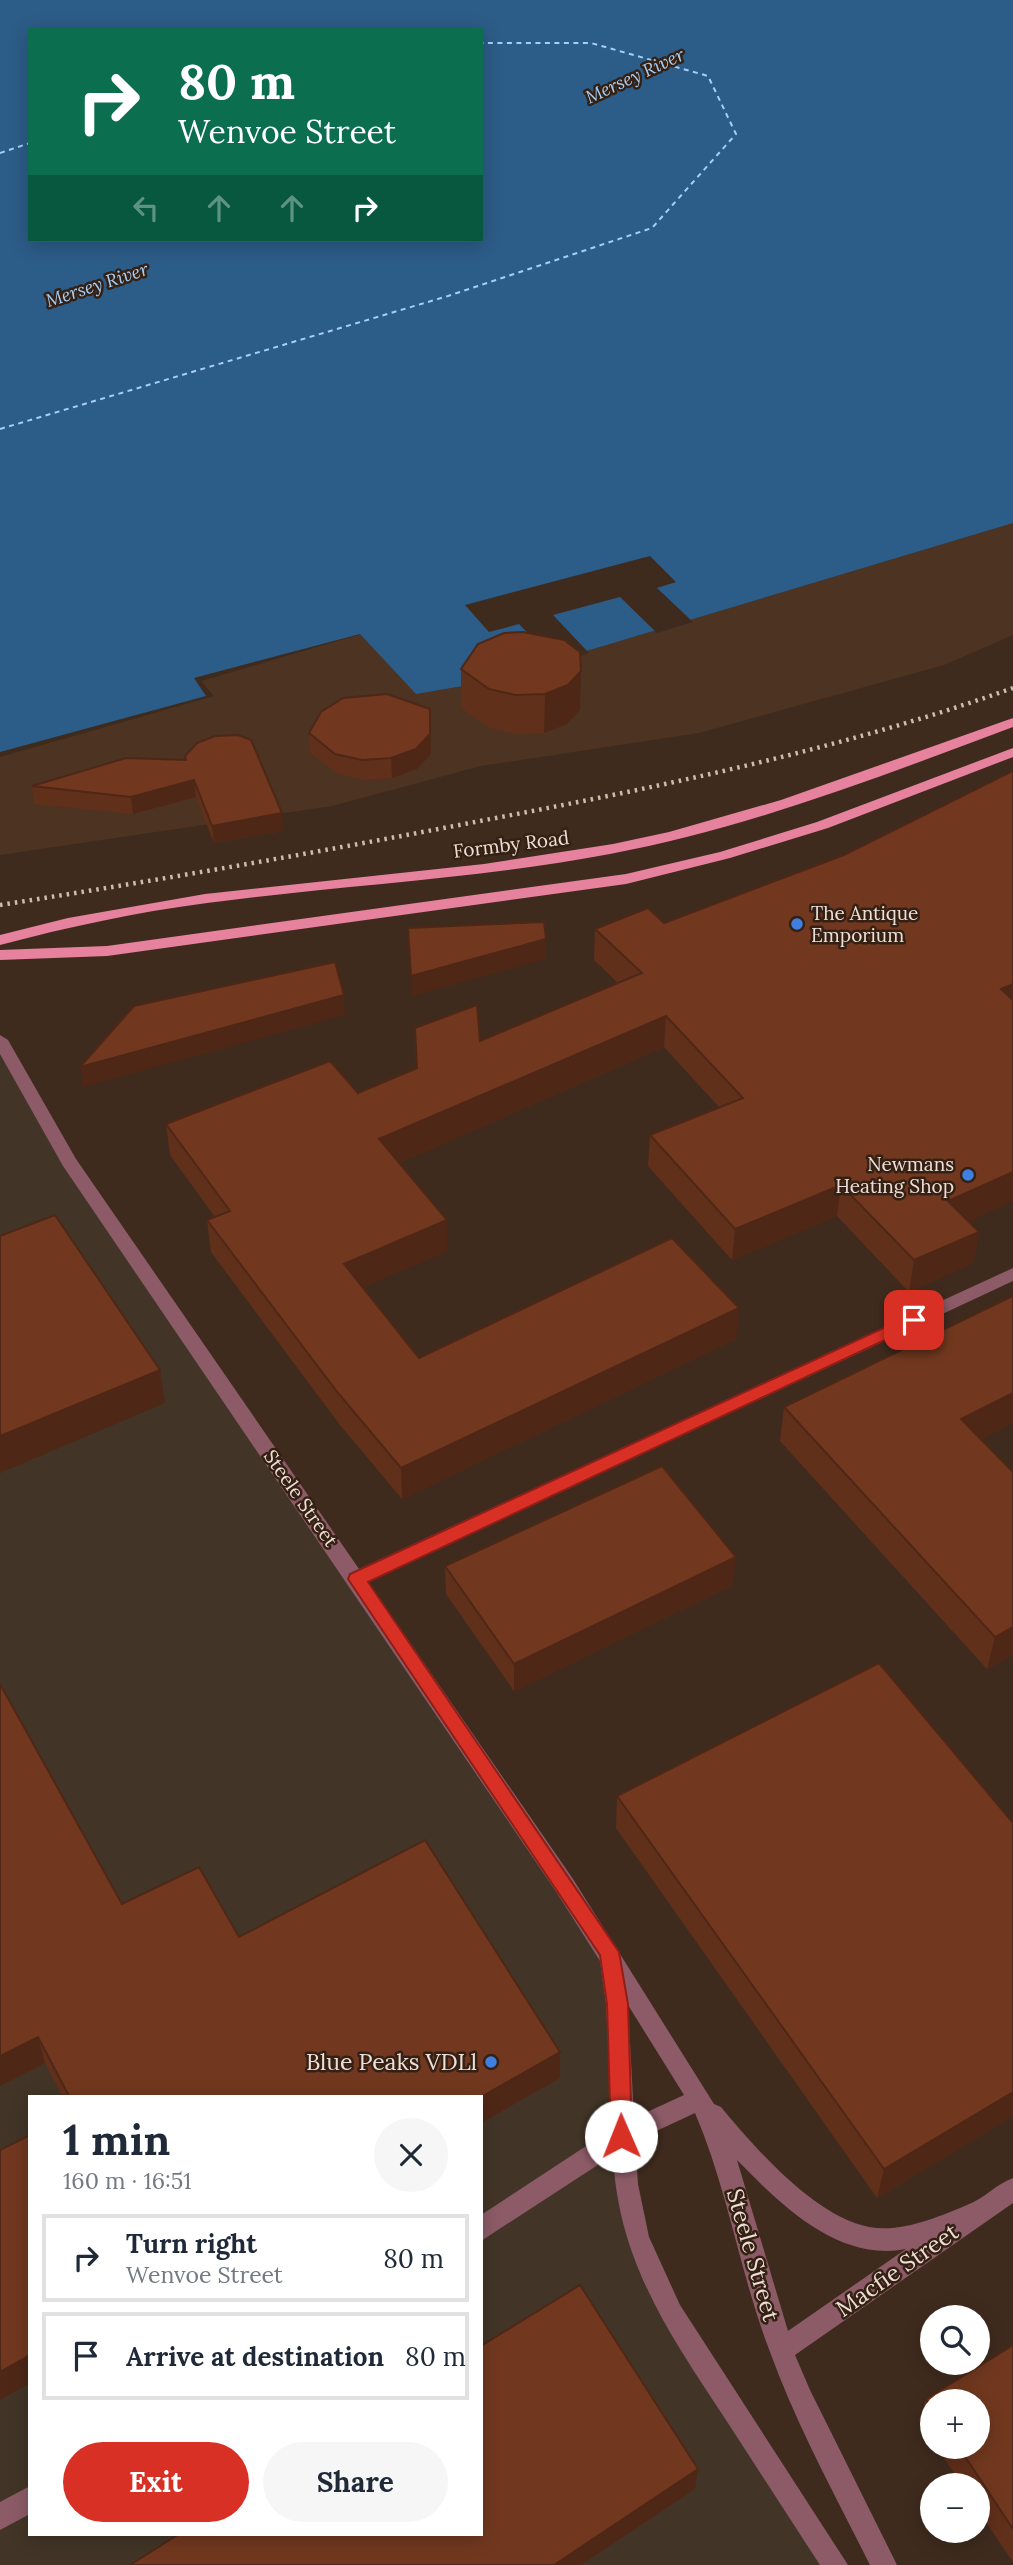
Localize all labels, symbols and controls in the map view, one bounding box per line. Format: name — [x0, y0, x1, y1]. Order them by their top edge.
water label: Mersey River — [582, 42, 689, 108]
text: 80 m — [178, 50, 295, 112]
icon: right — [63, 56, 154, 147]
text: Wenvoe Street — [178, 111, 396, 152]
icon: left — [127, 189, 165, 227]
icon: ahead — [200, 189, 238, 227]
icon: ahead — [273, 189, 311, 227]
icon: right — [346, 189, 384, 227]
water label: Mersey River — [43, 257, 152, 312]
street label: Formby Road — [452, 825, 570, 863]
place label: The Antique Emporium — [811, 901, 918, 947]
marker: The Antique Emporium — [789, 916, 805, 932]
place label: Newmans Heating Shop — [835, 1152, 954, 1198]
marker: Newmans Heating Shop — [960, 1167, 976, 1183]
pin — [884, 1290, 944, 1350]
icon: arrive — [895, 1301, 933, 1339]
street label: Steele Street — [259, 1445, 344, 1552]
place label: Blue Peaks VDLl — [306, 2047, 477, 2076]
marker: Blue Peaks VDLl — [483, 2054, 499, 2070]
position arrow — [584, 2099, 658, 2173]
text: 1 min — [63, 2113, 170, 2167]
button: close — [374, 2118, 448, 2192]
text: 160 m · 16:51 — [63, 2166, 192, 2195]
street label: Steele Street — [721, 2185, 786, 2325]
street label: Macfie Street — [830, 2217, 964, 2323]
text: Turn right — [126, 2227, 257, 2260]
icon: right — [67, 2239, 105, 2277]
text: 80 m — [383, 2242, 444, 2275]
text: Wenvoe Street — [126, 2260, 283, 2289]
map controls — [920, 2305, 990, 2543]
button: search — [920, 2305, 990, 2375]
icon: arrive — [67, 2337, 105, 2375]
text: Arrive at destination — [126, 2340, 384, 2373]
text: 80 m — [405, 2340, 466, 2373]
button: + — [920, 2389, 990, 2459]
button: Exit — [63, 2442, 249, 2522]
button: Share — [263, 2442, 448, 2522]
button: − — [920, 2473, 990, 2543]

